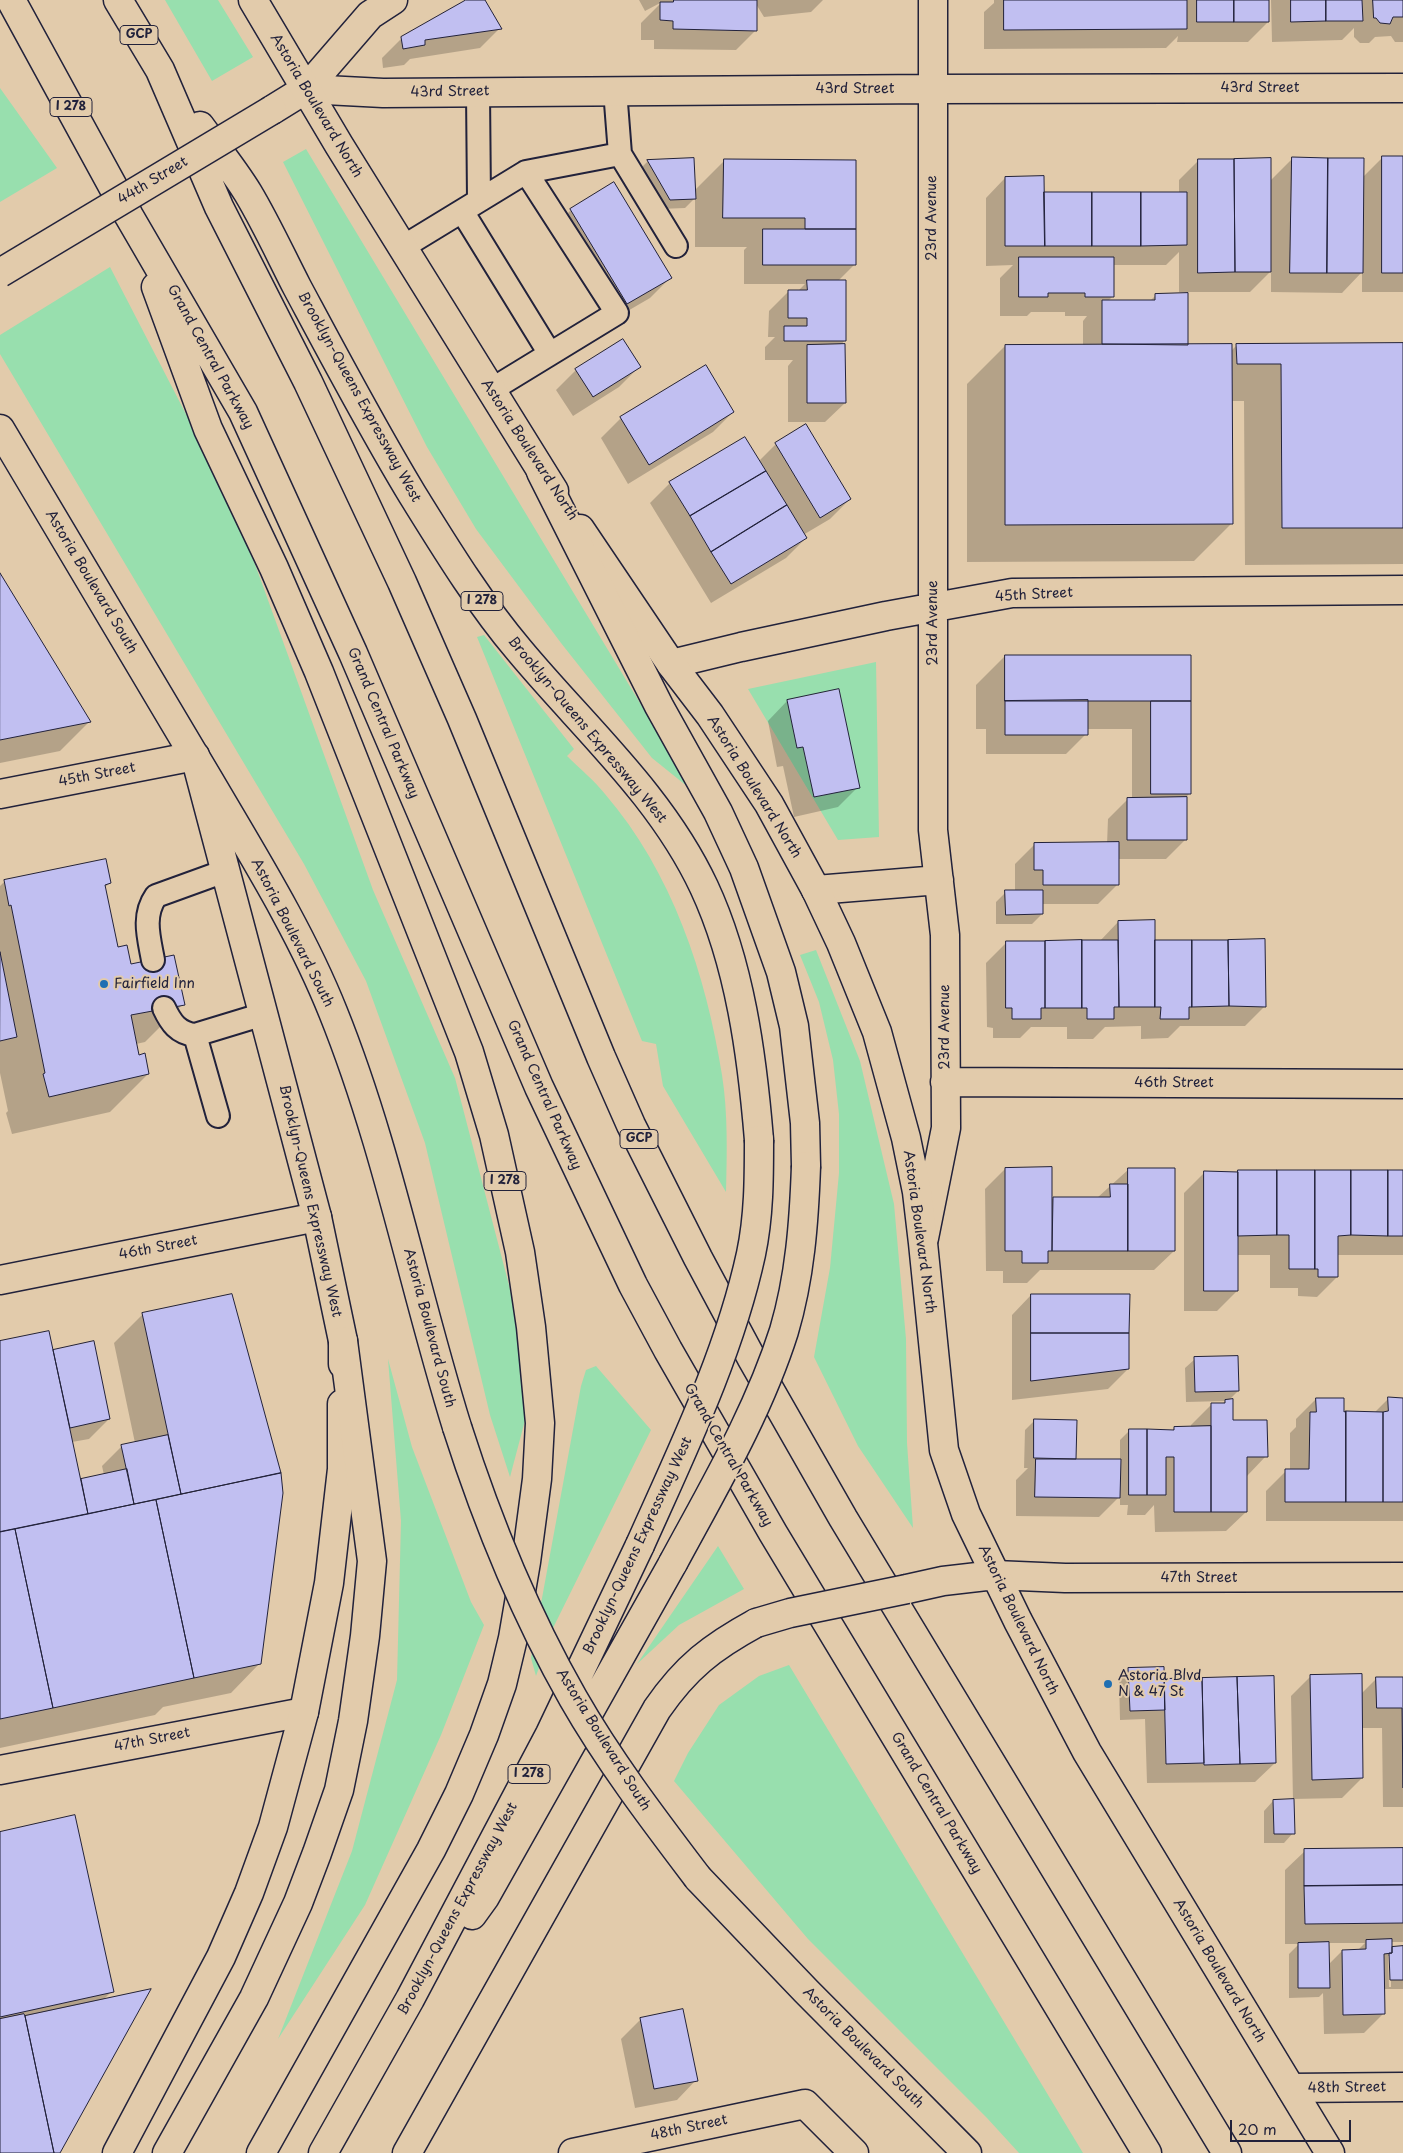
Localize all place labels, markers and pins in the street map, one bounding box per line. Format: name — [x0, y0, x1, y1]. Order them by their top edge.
place label: Fairfield Inn — [114, 976, 195, 992]
marker: Fairfield Inn — [98, 978, 110, 990]
place label: Astoria Blvd N & 47 St — [1118, 1668, 1201, 1700]
marker: Astoria Blvd N & 47 St — [1102, 1678, 1114, 1690]

